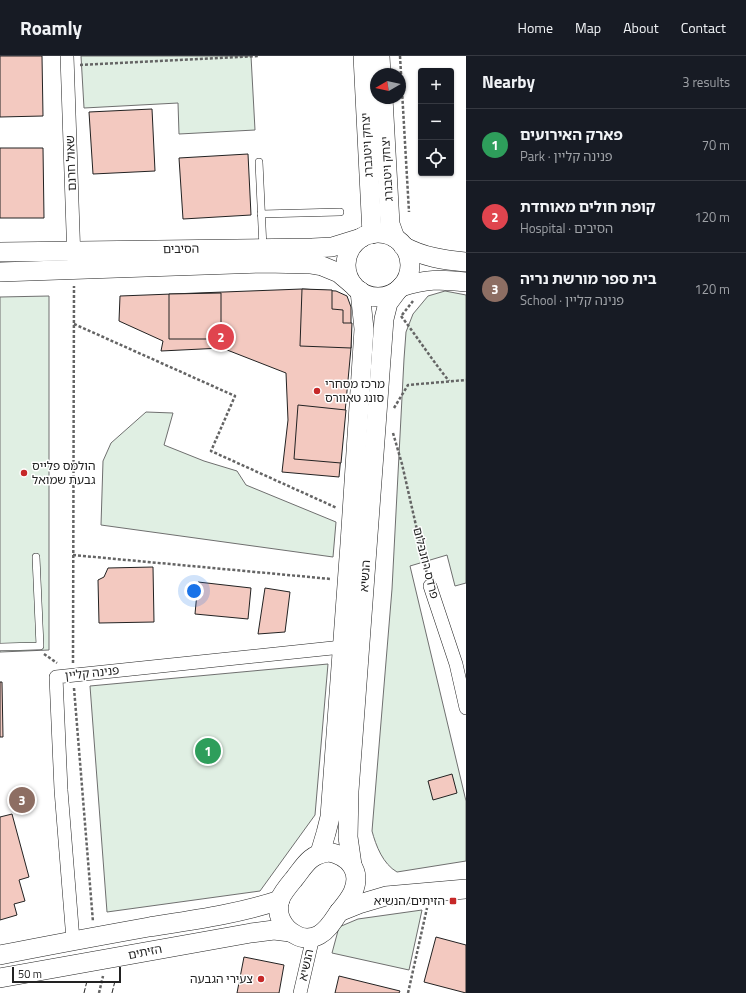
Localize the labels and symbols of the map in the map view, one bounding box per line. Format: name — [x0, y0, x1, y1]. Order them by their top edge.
north arrow — [370, 68, 406, 104]
street label: יצחק ויטנברג — [355, 112, 378, 178]
street label: שאול חרנם — [60, 135, 81, 191]
street label: יצחק ויטבנרג — [375, 136, 398, 202]
street label: הסיבים — [163, 239, 199, 258]
pin: 2 — [208, 322, 234, 352]
place label: מרכז מסחרי סונג טאוורס — [325, 374, 385, 407]
marker: מרכז מסחרי סונג טאוורס — [312, 386, 322, 396]
place label: הולמס פלייס גבעת שמואל — [32, 456, 96, 489]
marker: הולמס פלייס גבעת שמואל — [19, 468, 29, 478]
street label: פרדס רוזנבלום — [408, 525, 445, 601]
street label: הנשיא — [354, 559, 375, 593]
your location — [184, 581, 204, 601]
street label: פנינה קליין — [64, 660, 120, 685]
pin: 1 — [195, 736, 221, 766]
pin: 3 — [9, 785, 35, 815]
place label: הזיתים/הנשיא — [374, 891, 445, 910]
marker: הזיתים/הנשיא — [448, 896, 458, 906]
street label: הזיתים — [126, 939, 164, 964]
street label: הנשיא — [293, 947, 318, 983]
scale bar — [12, 965, 121, 984]
place label: צעירי הגבעה — [190, 969, 253, 988]
marker: צעירי הגבעה — [256, 974, 266, 984]

